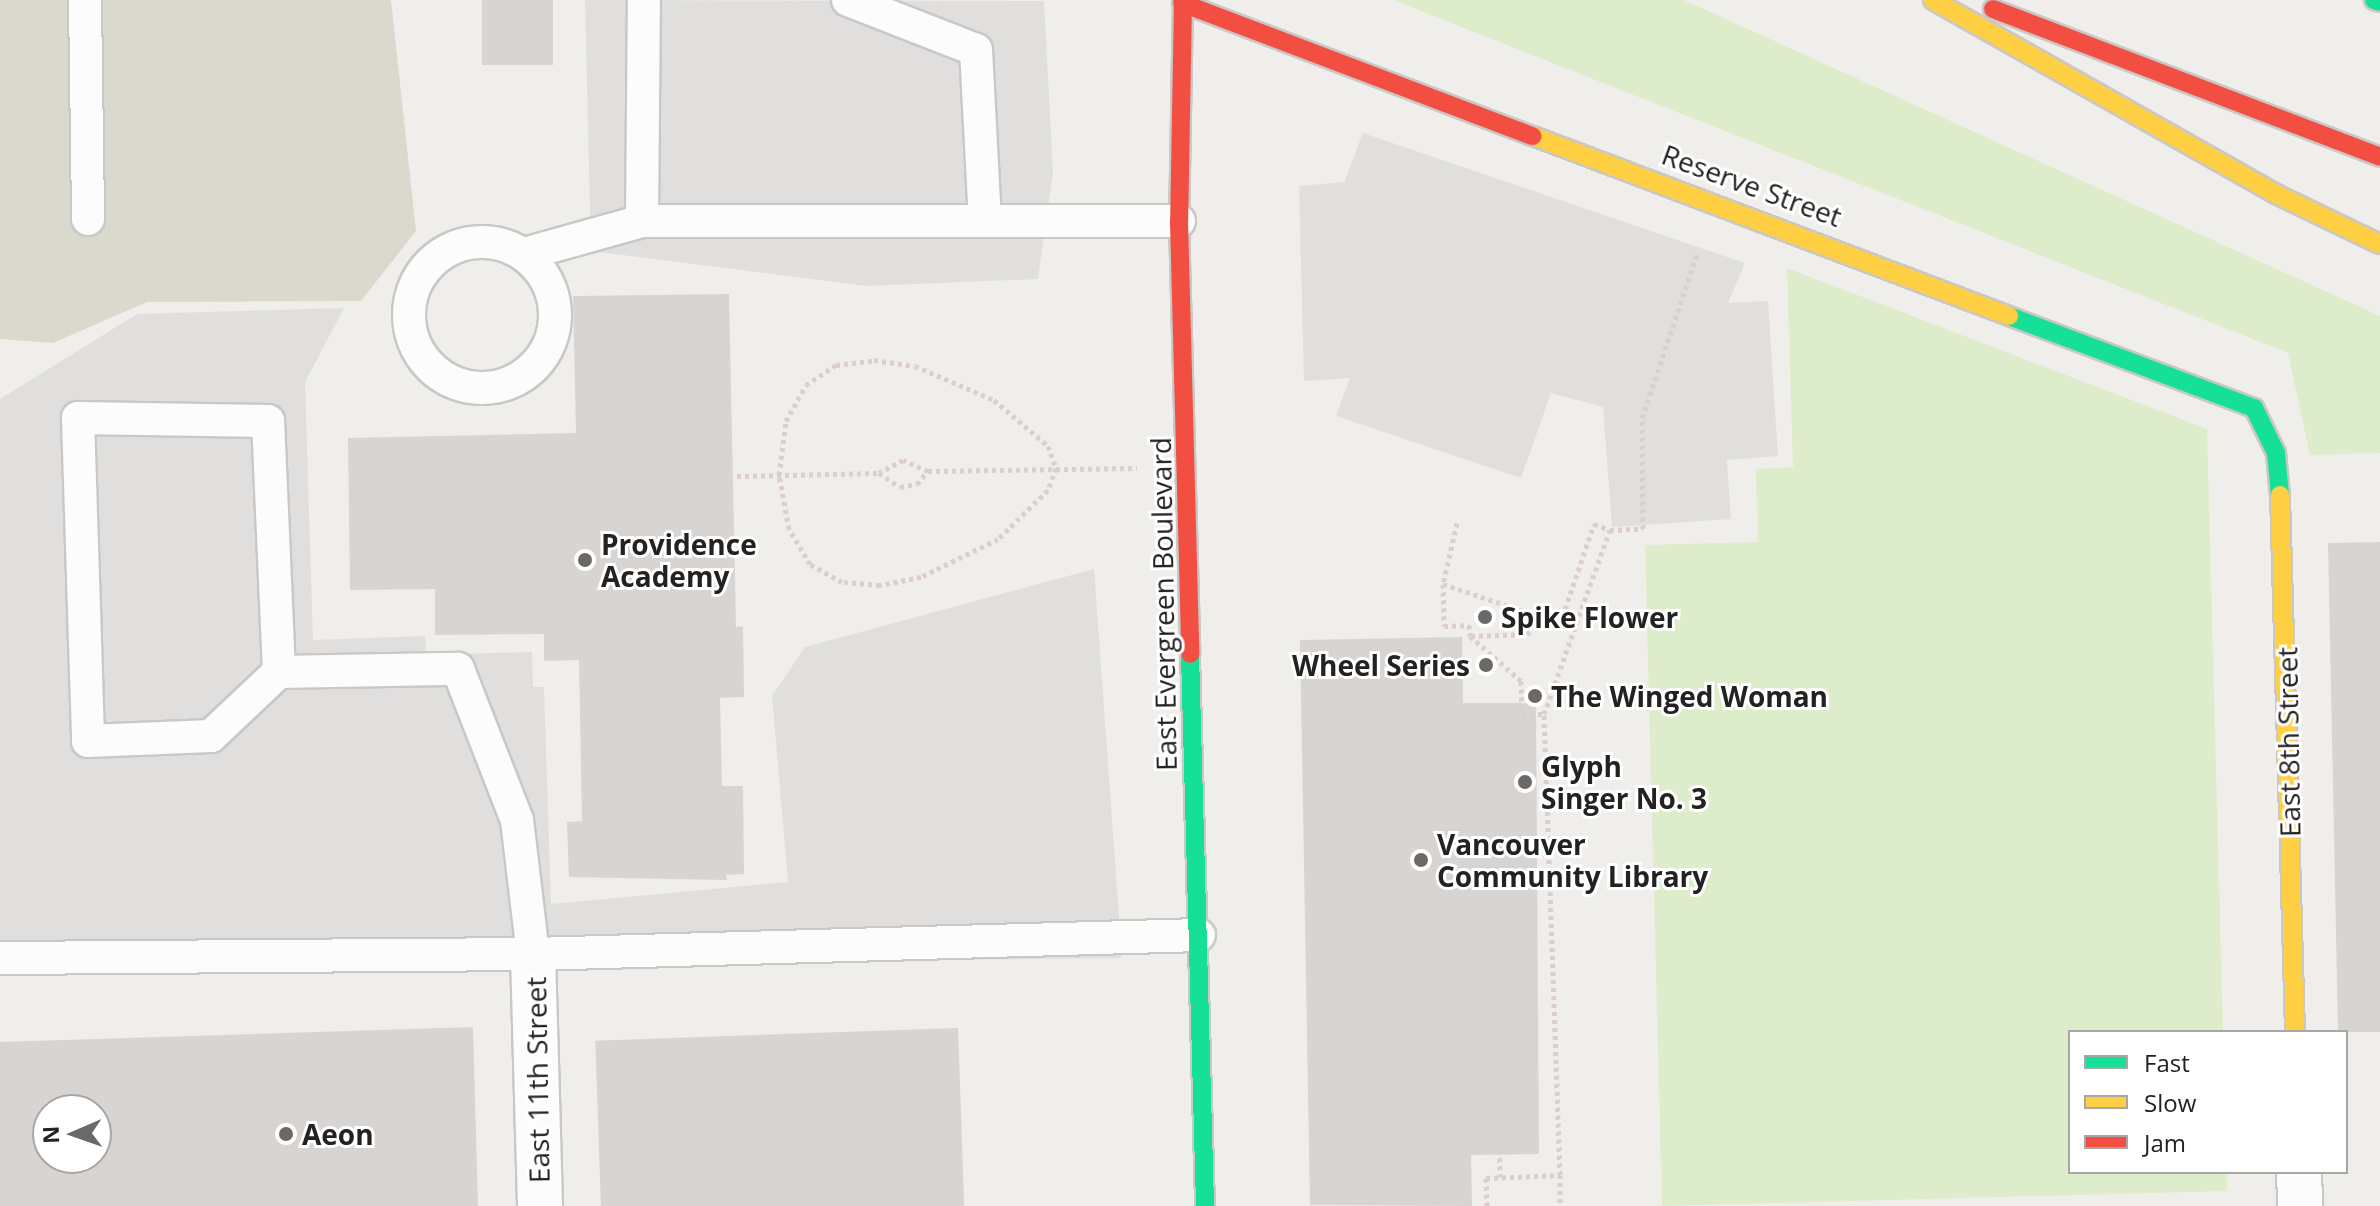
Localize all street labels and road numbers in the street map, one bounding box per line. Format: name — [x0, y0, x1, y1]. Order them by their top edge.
street label: Reserve Street — [1658, 137, 1846, 233]
street label: East Evergreen Boulevard — [1143, 437, 1183, 771]
street label: East 8th Street — [2270, 647, 2306, 837]
street label: East 11th Street — [518, 977, 556, 1183]

